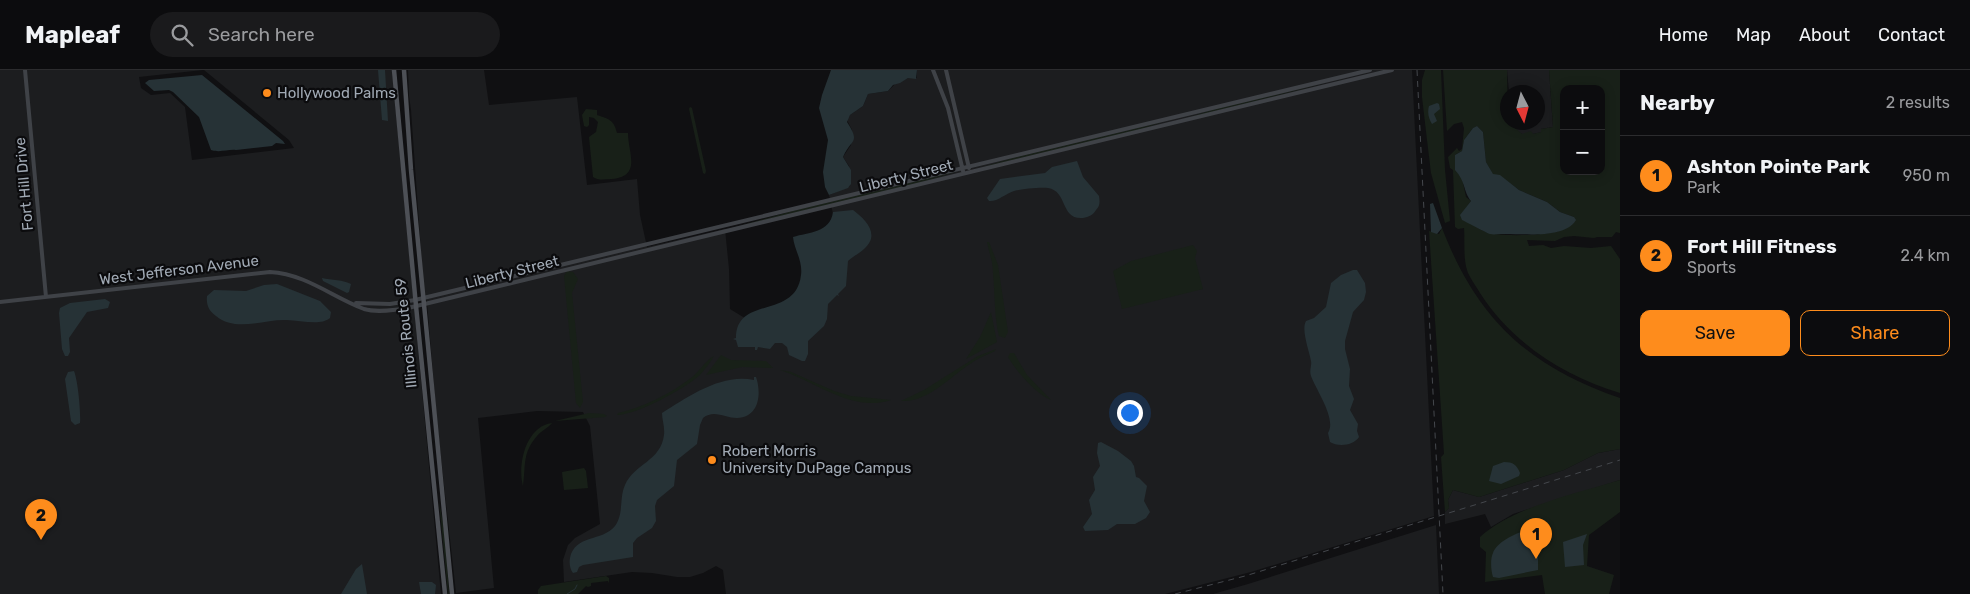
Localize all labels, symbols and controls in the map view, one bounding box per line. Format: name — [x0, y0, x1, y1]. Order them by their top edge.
search box — [150, 12, 500, 57]
text: Mapleaf — [25, 21, 120, 49]
icon: search — [168, 21, 196, 49]
text: Search here — [208, 23, 315, 46]
text: Home — [1659, 24, 1708, 46]
text: Map — [1736, 24, 1771, 46]
text: About — [1799, 24, 1850, 46]
text: Contact — [1878, 24, 1945, 46]
place label: Hollywood Palms — [277, 84, 396, 102]
north arrow — [1500, 85, 1545, 130]
map controls — [1560, 85, 1605, 175]
button: + — [1560, 85, 1605, 130]
marker: Hollywood Palms — [261, 87, 273, 99]
text: Nearby — [1640, 90, 1715, 115]
text: 2 results — [1886, 93, 1950, 112]
button: − — [1560, 130, 1605, 175]
street label: Fort Hill Drive — [11, 136, 37, 232]
text: Ashton Pointe Park — [1687, 155, 1870, 178]
street label: Liberty Street — [857, 156, 955, 196]
text: 1 — [1652, 166, 1660, 185]
text: 950 m — [1903, 166, 1950, 185]
text: Park — [1687, 178, 1720, 197]
text: Fort Hill Fitness — [1687, 235, 1837, 258]
text: 2 — [1651, 246, 1661, 265]
text: 2.4 km — [1900, 246, 1950, 265]
street label: West Jefferson Avenue — [98, 251, 260, 289]
street label: Liberty Street — [463, 252, 561, 292]
text: Sports — [1687, 258, 1736, 277]
street label: Illinois Route 59 — [391, 277, 421, 389]
button: Save — [1640, 310, 1790, 356]
button: Share — [1800, 310, 1950, 356]
your location — [1117, 400, 1143, 426]
place label: Robert Morris University DuPage Campus — [722, 442, 912, 477]
marker: Robert Morris University DuPage Campus — [706, 454, 718, 466]
pin: 2 — [25, 499, 57, 540]
pin: 1 — [1520, 518, 1552, 559]

